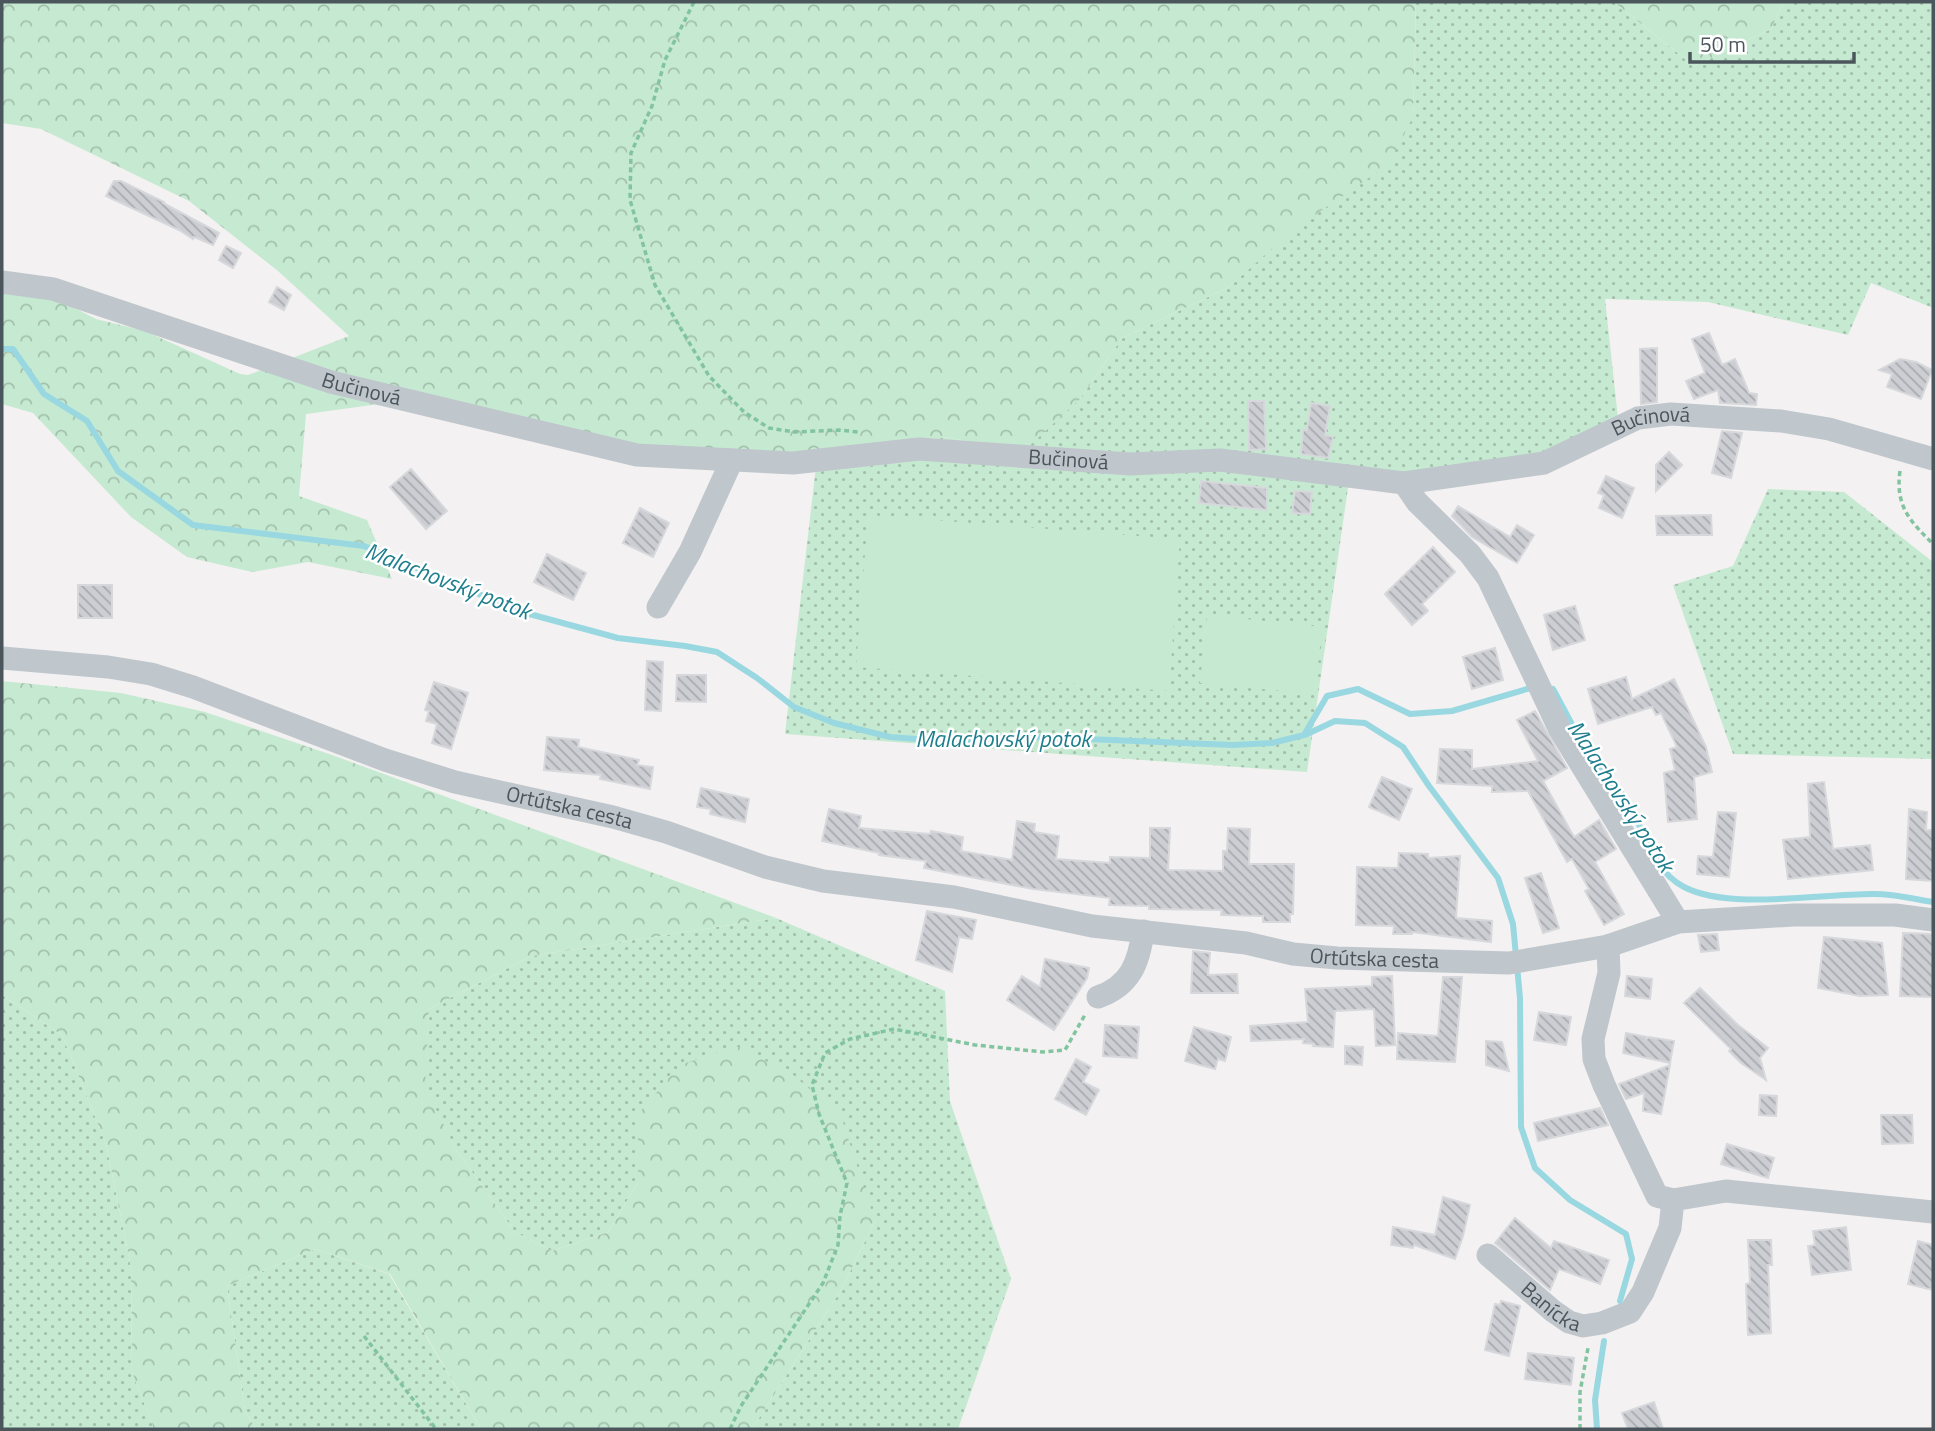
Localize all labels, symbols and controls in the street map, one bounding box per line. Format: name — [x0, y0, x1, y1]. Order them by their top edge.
scale bar — [1690, 21, 1854, 65]
text: 50 m — [1700, 28, 1746, 60]
street label: Bučinová — [318, 363, 405, 413]
street label: Bučinová — [1605, 397, 1692, 444]
street label: Bučinová — [1027, 440, 1110, 477]
water label: Malachovský potok — [360, 533, 539, 629]
water label: Malachovský potok — [1559, 713, 1685, 881]
water label: Malachovský potok — [915, 721, 1093, 756]
street label: Ortútska cesta — [503, 777, 637, 837]
street label: Ortútska cesta — [1308, 939, 1440, 976]
street label: Banícka — [1514, 1273, 1585, 1340]

